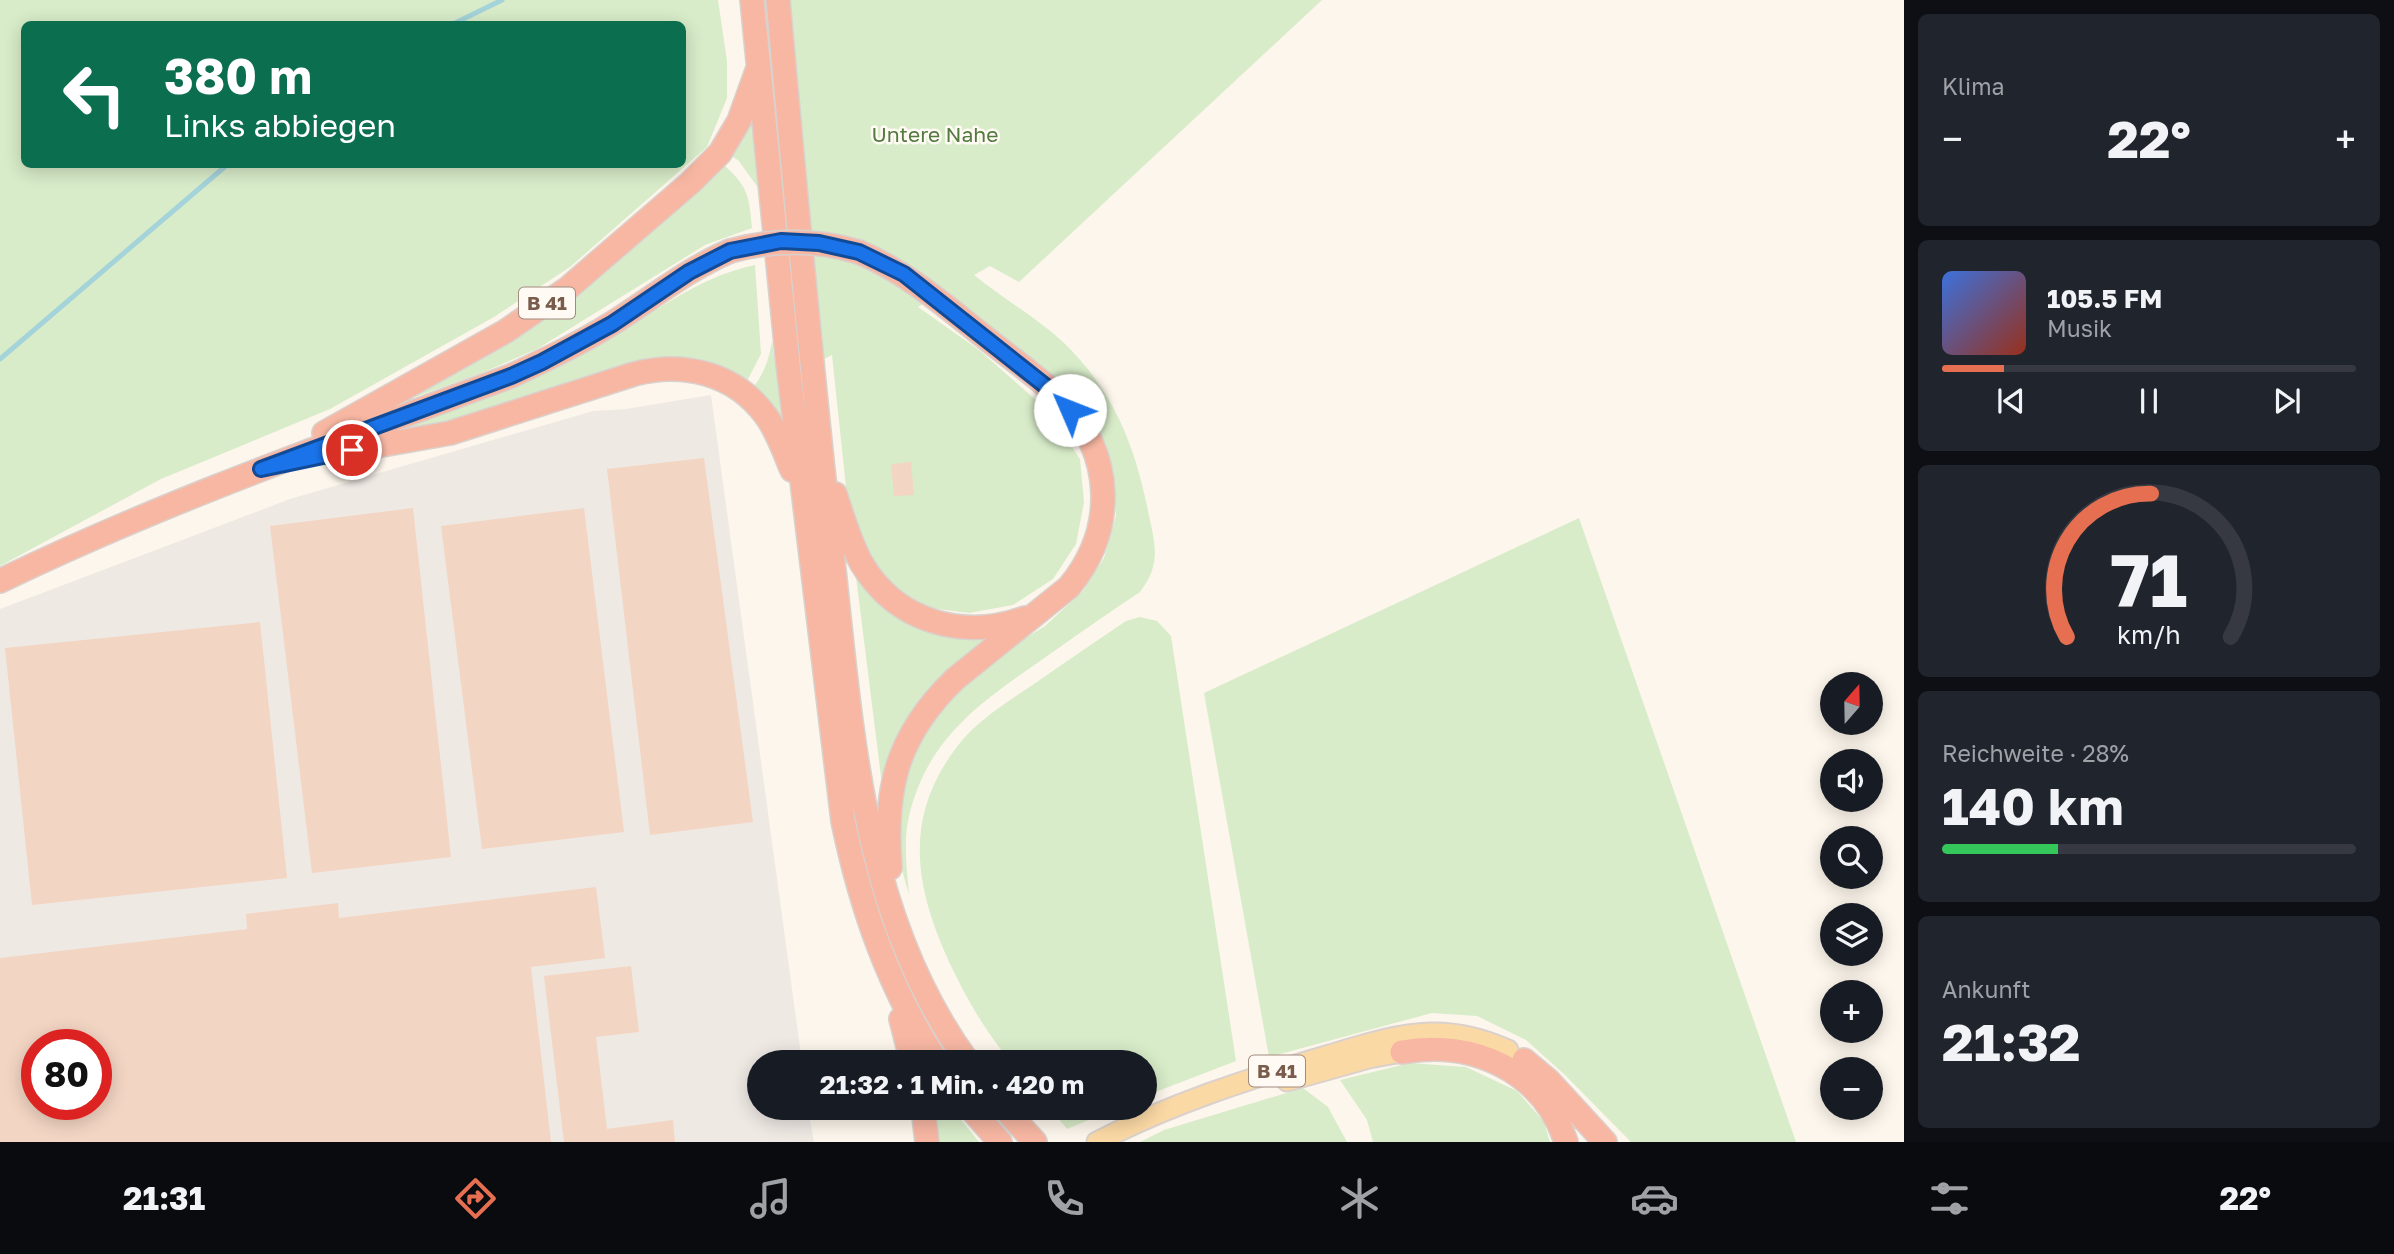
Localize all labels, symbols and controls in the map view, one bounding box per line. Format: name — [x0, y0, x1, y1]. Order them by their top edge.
text: 380 m — [164, 46, 312, 105]
icon: left — [49, 49, 140, 140]
text: Klima — [1942, 72, 2005, 100]
text: Links abbiegen — [164, 106, 396, 144]
text: 22° — [2107, 107, 2191, 169]
text: − — [1942, 116, 1963, 161]
text: + — [2335, 116, 2356, 161]
park label: Untere Nahe — [872, 121, 998, 147]
text: 105.5 FM — [2047, 283, 2162, 314]
road number: B 41 — [519, 288, 575, 318]
text: Musik — [2047, 314, 2112, 342]
position arrow — [1033, 373, 1107, 447]
icon: previous — [1992, 382, 2030, 420]
icon: pause — [2130, 382, 2168, 420]
icon: next — [2268, 382, 2306, 420]
pin — [322, 420, 382, 480]
icon: arrive — [333, 431, 371, 469]
text: 71 — [2110, 536, 2188, 623]
text: km/h — [2117, 619, 2181, 650]
north arrow — [1820, 672, 1883, 735]
map controls — [1820, 672, 1883, 1120]
text: Reichweite · 28% — [1942, 739, 2129, 767]
button: sound — [1820, 749, 1883, 812]
text: 140 km — [1942, 774, 2124, 836]
button: search — [1820, 826, 1883, 889]
button: layers — [1820, 903, 1883, 966]
text: Ankunft — [1942, 975, 2030, 1003]
button: + — [1820, 980, 1883, 1043]
text: 21:32 — [1942, 1010, 2081, 1072]
speed limit sign: 80 — [21, 1029, 112, 1120]
road number: B 41 — [1249, 1056, 1305, 1086]
button: − — [1820, 1057, 1883, 1120]
text: 21:32 · 1 Min. · 420 m — [820, 1069, 1084, 1100]
icon: directions — [451, 1174, 500, 1223]
icon: music — [746, 1174, 795, 1223]
icon: phone — [1040, 1174, 1089, 1223]
icon: climate — [1335, 1174, 1384, 1223]
icon: car — [1630, 1174, 1679, 1223]
icon: filters — [1925, 1174, 1974, 1223]
text: 21:31 — [123, 1179, 205, 1217]
text: 22° — [2219, 1179, 2271, 1217]

